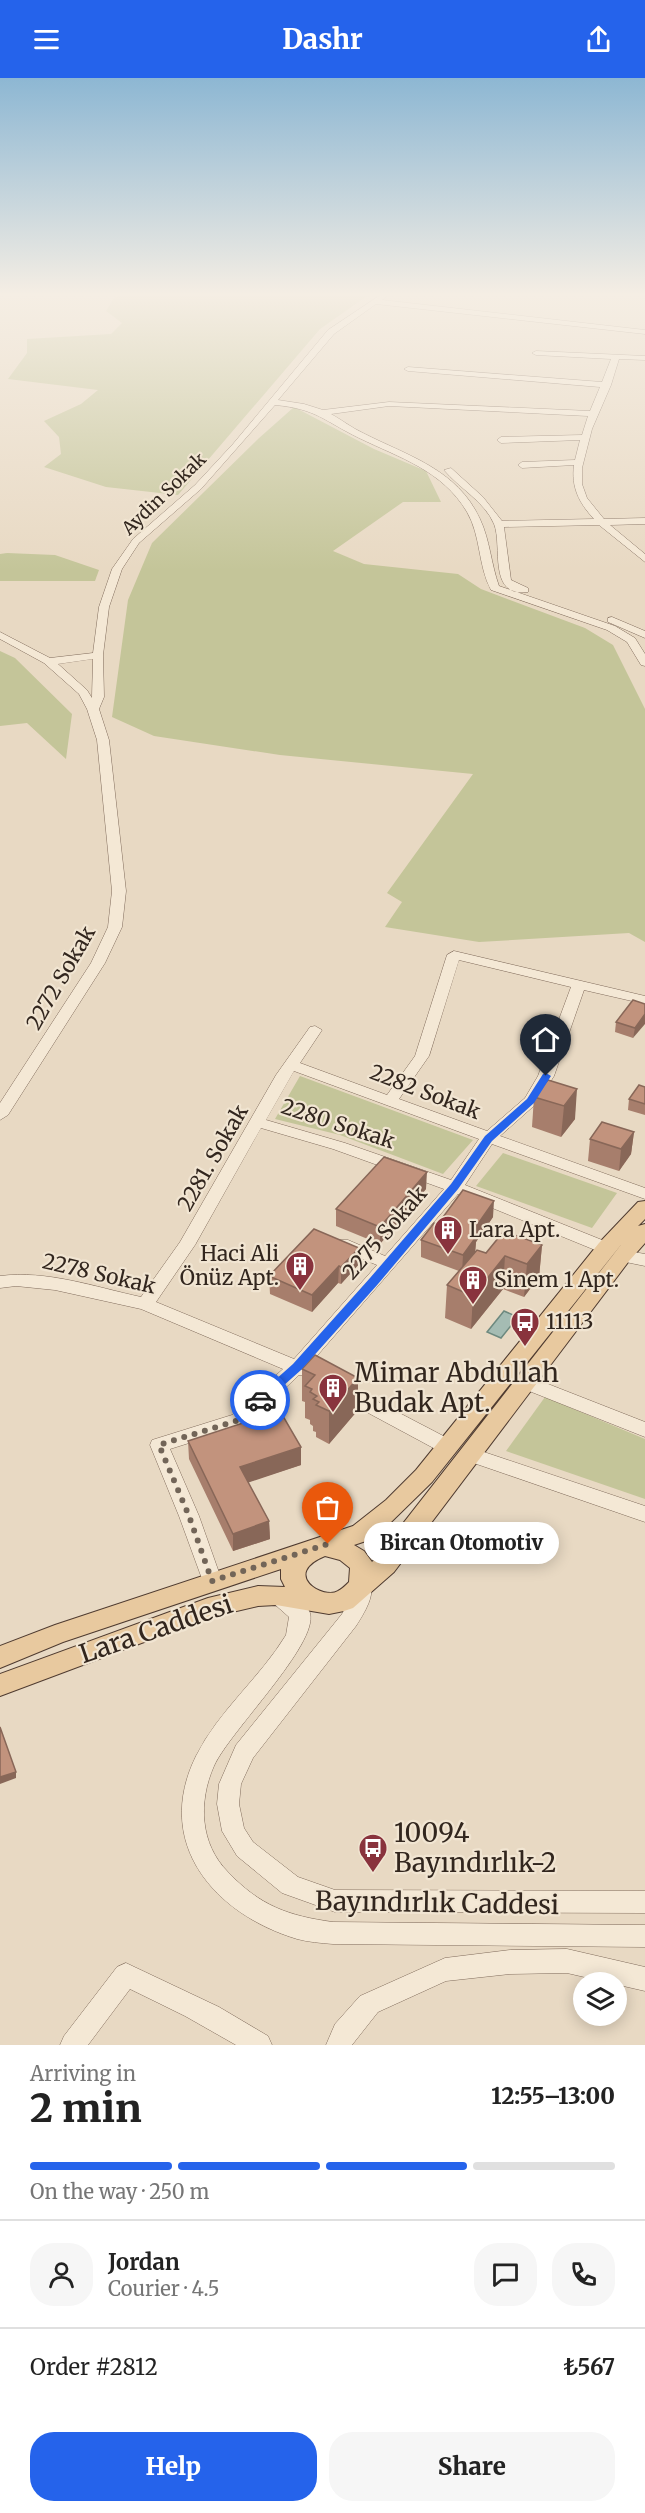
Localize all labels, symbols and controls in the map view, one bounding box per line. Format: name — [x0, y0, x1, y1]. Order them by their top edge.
text: Dashr — [282, 22, 363, 56]
icon: menu — [30, 23, 63, 56]
icon: share — [582, 23, 615, 56]
street label: Aydin Sokak — [116, 447, 211, 540]
street label: 2272 Sokak — [20, 920, 101, 1035]
pin — [520, 1014, 571, 1076]
icon: home — [529, 1023, 562, 1056]
street label: 2282 Sokak — [366, 1058, 485, 1125]
street label: 2280 Sokak — [278, 1092, 399, 1155]
street label: 2281. Sokak — [171, 1099, 254, 1216]
street label: 2275 Sokak — [337, 1180, 433, 1285]
building icon: Lara Apt. — [432, 1214, 464, 1256]
place label: Lara Apt. — [469, 1216, 560, 1243]
place label: Haci Ali Önüz Apt. — [180, 1240, 279, 1291]
street label: 2278 Sokak — [40, 1247, 159, 1300]
building icon: Haci Ali Önüz Apt. — [284, 1250, 316, 1292]
building icon: Sinem 1 Apt. — [457, 1264, 489, 1306]
place label: Sinem 1 Apt. — [494, 1266, 619, 1293]
bus stop icon: 11113 — [509, 1306, 541, 1348]
place label: 11113 — [546, 1308, 593, 1335]
place label: Mimar Abdullah Budak Apt. — [354, 1356, 559, 1419]
courier — [230, 1370, 290, 1430]
building icon: Mimar Abdullah Budak Apt. — [317, 1372, 349, 1414]
icon: car — [244, 1384, 277, 1417]
pin — [302, 1482, 353, 1544]
icon: bag — [311, 1491, 344, 1524]
callout: Bircan Otomotiv — [364, 1523, 559, 1565]
text: Bircan Otomotiv — [380, 1530, 543, 1555]
street label: Lara Caddesi — [75, 1587, 237, 1670]
place label: 10094 Bayındırlık-2 — [394, 1816, 557, 1879]
bus stop icon: 10094 Bayındırlık-2 — [357, 1832, 389, 1874]
street label: Bayındırlık Caddesi — [315, 1884, 559, 1921]
map controls — [573, 1972, 627, 2026]
button: layers — [573, 1972, 627, 2026]
text: Arriving in — [30, 2061, 136, 2086]
text: 12:55–13:00 — [491, 2082, 615, 2110]
text: 2 min — [30, 2084, 142, 2133]
text: On the way · 250 m — [30, 2179, 209, 2204]
button: person — [30, 2243, 93, 2306]
button: chat — [474, 2243, 537, 2306]
button: phone — [552, 2243, 615, 2306]
text: Jordan — [108, 2248, 180, 2276]
text: Courier · 4.5 — [108, 2276, 220, 2301]
text: Order #2812 — [30, 2353, 158, 2381]
text: ₺567 — [563, 2353, 615, 2381]
button: Help — [30, 2432, 317, 2501]
button: Share — [329, 2432, 615, 2501]

